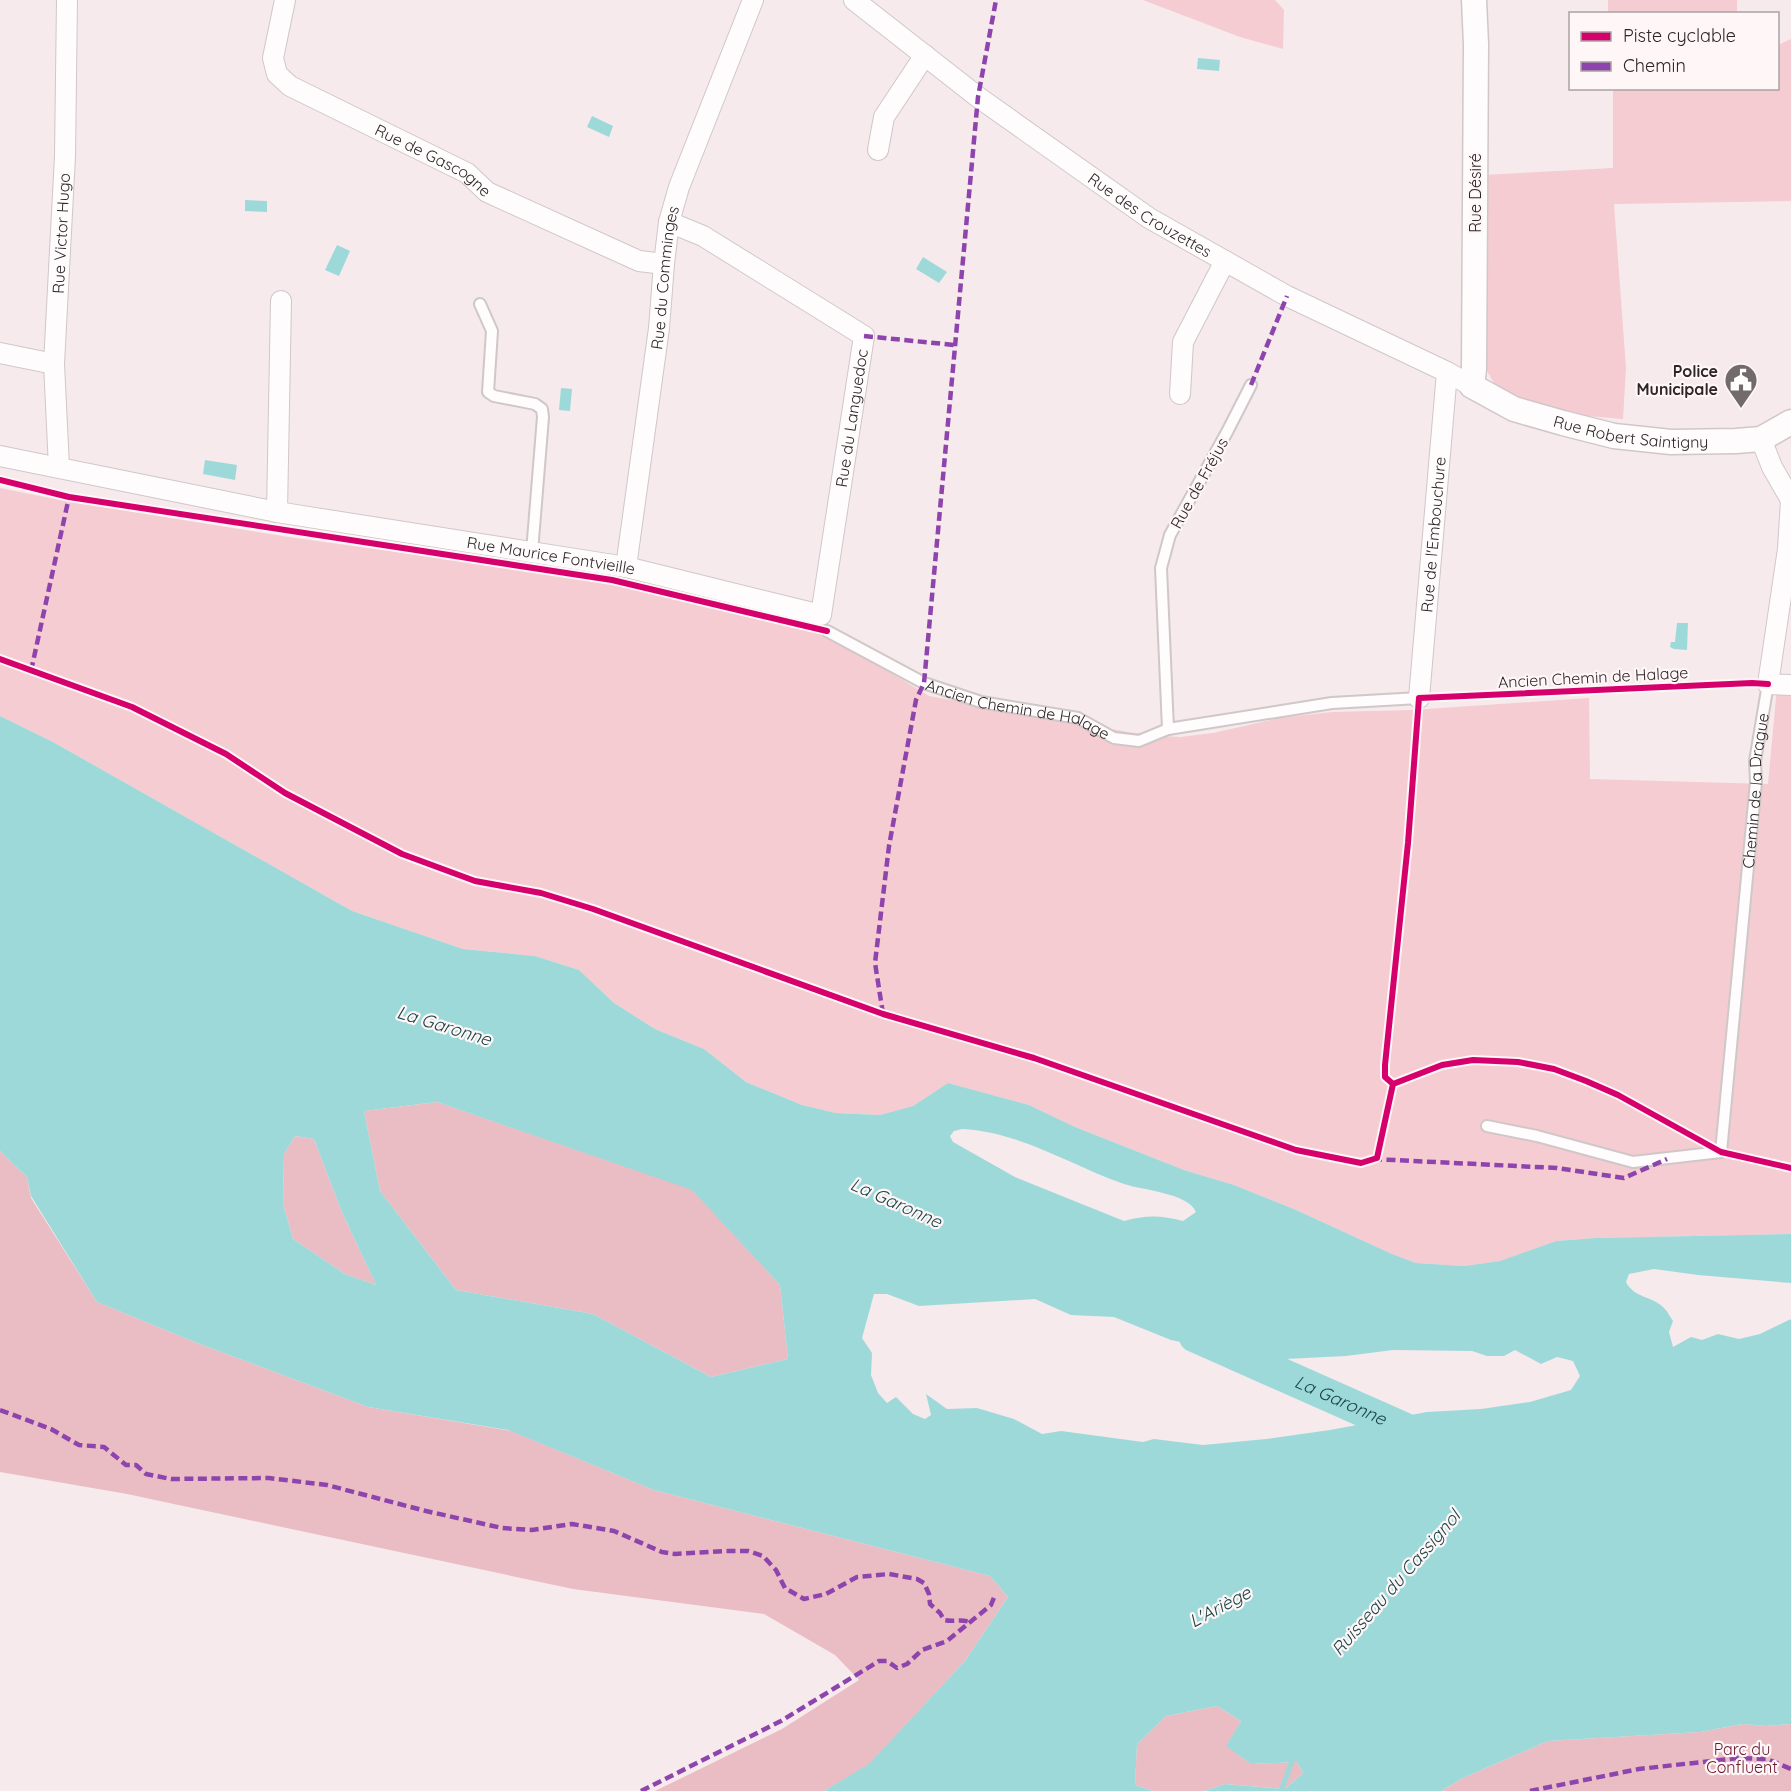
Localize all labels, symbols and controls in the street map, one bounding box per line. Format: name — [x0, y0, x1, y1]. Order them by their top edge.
legend — [1569, 12, 1779, 90]
text: Piste cyclable — [1623, 24, 1736, 47]
text: Chemin — [1623, 54, 1686, 77]
street label: Rue de Gascogne — [372, 119, 496, 201]
street label: Rue Désiré — [1465, 153, 1485, 233]
street label: Rue des Crouzettes — [1084, 168, 1215, 261]
street label: Rue Victor Hugo — [48, 172, 74, 294]
street label: Rue du Comminges — [646, 203, 683, 351]
street label: Rue du Languedoc — [831, 348, 872, 489]
place label: Police Municipale — [1636, 361, 1718, 399]
public building icon: Police Municipale — [1723, 362, 1759, 409]
street label: Rue Robert Saintigny — [1551, 411, 1709, 452]
street label: Rue de Fréjus — [1166, 434, 1232, 532]
street label: Rue de l'Embouchure — [1416, 456, 1450, 613]
street label: Rue Maurice Fontvieille — [465, 532, 637, 579]
street label: Ancien Chemin de Halage — [1497, 662, 1689, 692]
street label: Ancien Chemin de Halage — [923, 674, 1113, 744]
street label: Chemin de la Drague — [1738, 712, 1773, 869]
water label: La Garonne — [394, 1000, 495, 1051]
water label: La Garonne — [847, 1172, 946, 1233]
water label: La Garonne — [1291, 1370, 1391, 1431]
water label: Ruisseau du Cassignol — [1326, 1504, 1466, 1660]
water label: L'Ariège — [1185, 1580, 1255, 1632]
park label: Parc du Confluent — [1706, 1739, 1778, 1777]

